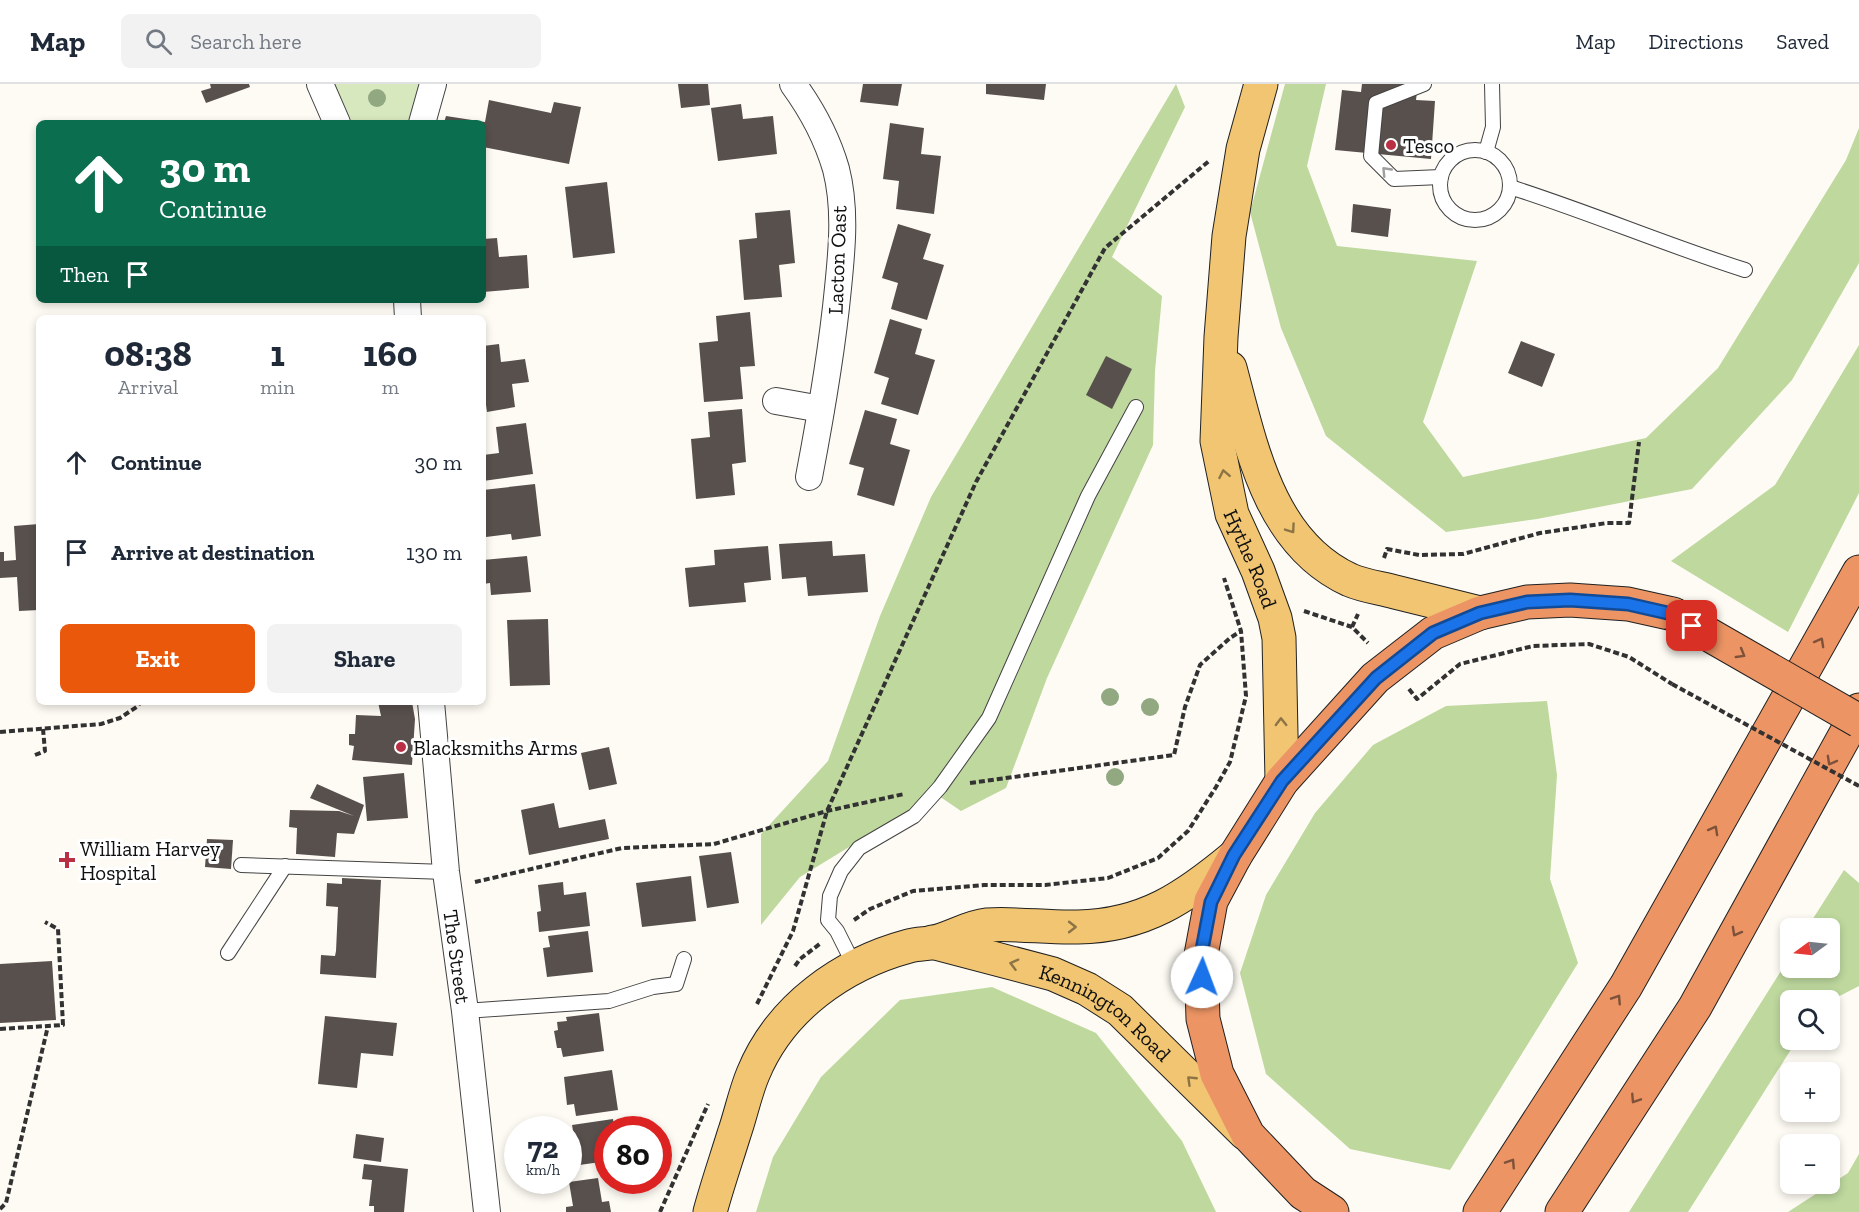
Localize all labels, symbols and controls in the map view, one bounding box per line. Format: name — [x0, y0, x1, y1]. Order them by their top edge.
search box — [121, 14, 541, 68]
text: Map — [30, 25, 85, 58]
icon: search — [142, 25, 175, 58]
text: Search here — [190, 28, 302, 55]
text: Map — [1576, 29, 1616, 54]
text: Directions — [1649, 29, 1743, 54]
text: Saved — [1776, 29, 1829, 54]
place label: Tesco — [1403, 133, 1454, 158]
marker: Tesco — [1384, 138, 1398, 152]
text: 30 m — [159, 142, 250, 193]
icon: ahead — [60, 144, 138, 222]
one-way arrow — [1382, 168, 1393, 178]
text: Continue — [159, 193, 267, 225]
street label: Lacton Oast — [823, 205, 851, 315]
icon: arrive — [121, 258, 154, 291]
text: Then — [60, 261, 109, 288]
text: 08:38 — [104, 332, 192, 375]
text: 1 — [270, 332, 285, 375]
text: 160 — [363, 332, 418, 375]
text: Arrival — [118, 375, 178, 399]
text: min — [260, 375, 295, 399]
text: m — [382, 375, 399, 399]
icon: ahead — [60, 446, 93, 479]
text: Continue — [111, 449, 202, 476]
text: 30 m — [415, 449, 462, 476]
one-way arrow — [1218, 470, 1231, 480]
street label: Hythe Road — [1219, 505, 1283, 612]
one-way arrow — [1284, 523, 1295, 534]
icon: arrive — [60, 536, 93, 569]
text: Arrive at destination — [111, 539, 314, 566]
text: 130 m — [406, 539, 462, 566]
pin — [1666, 600, 1717, 651]
icon: arrive — [1675, 609, 1708, 642]
button: Exit — [60, 624, 255, 693]
button: Share — [267, 624, 462, 693]
one-way arrow — [1813, 637, 1824, 648]
one-way arrow — [1735, 647, 1745, 659]
one-way arrow — [1275, 718, 1287, 727]
place label: Blacksmiths Arms — [413, 735, 578, 760]
marker: Blacksmiths Arms — [394, 740, 408, 754]
one-way arrow — [1827, 755, 1838, 766]
one-way arrow — [1707, 826, 1718, 836]
place label: William Harvey Hospital — [80, 836, 221, 885]
marker: William Harvey Hospital — [58, 851, 76, 869]
street label: The Street — [439, 908, 476, 1005]
north arrow — [1780, 918, 1840, 978]
map controls — [1780, 918, 1840, 1194]
one-way arrow — [1068, 921, 1077, 933]
one-way arrow — [1732, 926, 1743, 936]
position arrow — [1170, 945, 1234, 1009]
street label: Kennington Road — [1037, 958, 1177, 1066]
one-way arrow — [1009, 959, 1020, 971]
button: search — [1780, 990, 1840, 1050]
one-way arrow — [1610, 995, 1622, 1005]
button: + — [1780, 1062, 1840, 1122]
one-way arrow — [1187, 1076, 1197, 1087]
one-way arrow — [1631, 1093, 1643, 1103]
speed limit sign: 80 — [594, 1116, 672, 1194]
text: 72 — [528, 1130, 558, 1166]
button: − — [1780, 1134, 1840, 1194]
one-way arrow — [1504, 1159, 1516, 1169]
text: km/h — [526, 1161, 560, 1179]

